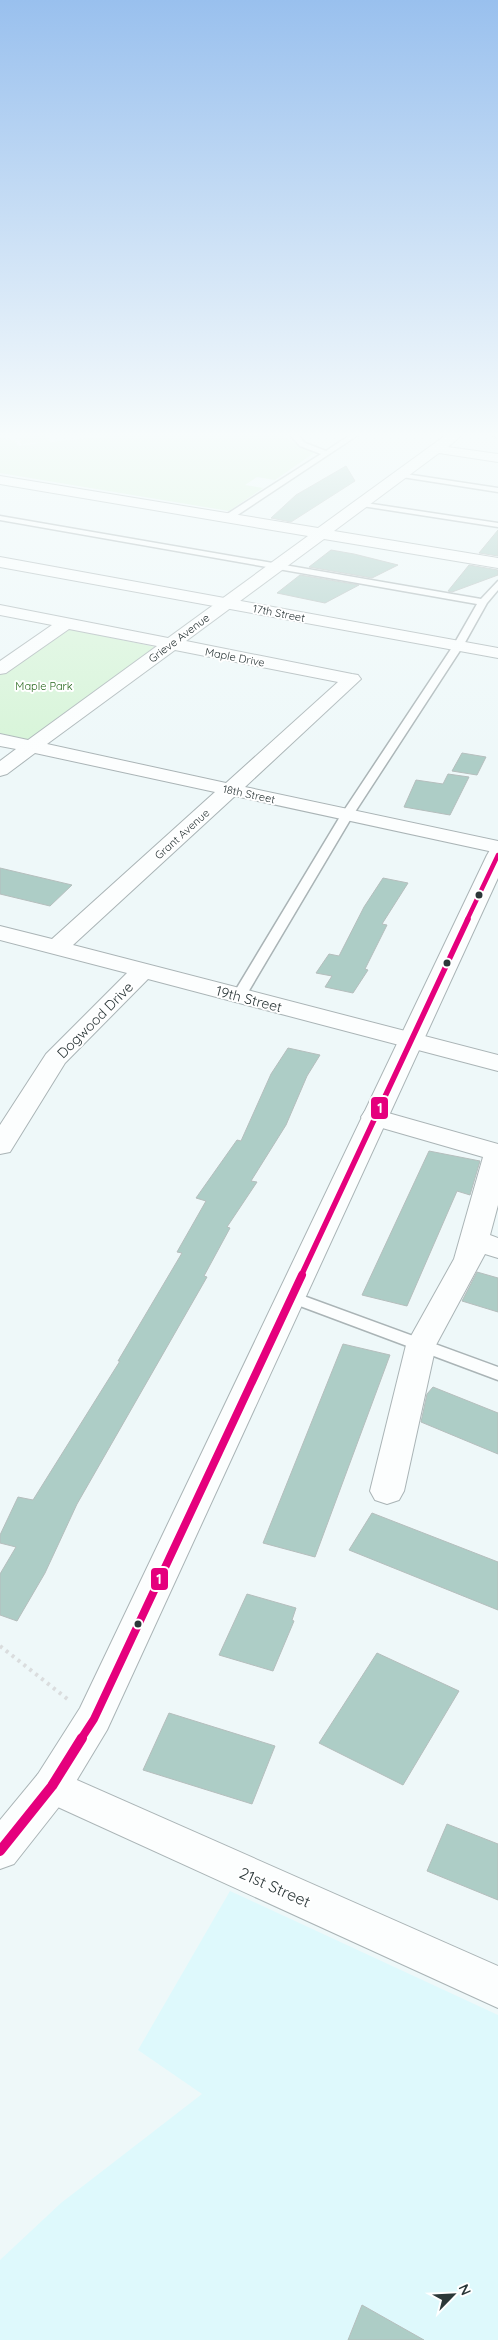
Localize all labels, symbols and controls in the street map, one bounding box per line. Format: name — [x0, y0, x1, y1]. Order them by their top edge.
street label: 17th Street — [252, 601, 306, 625]
street label: Grieve Avenue — [146, 610, 212, 666]
street label: Maple Drive — [204, 644, 266, 670]
park label: Maple Park — [15, 679, 73, 693]
street label: 18th Street — [222, 782, 277, 806]
street label: Grant Avenue — [152, 806, 212, 862]
unlabelled marker — [474, 890, 484, 900]
unlabelled marker — [442, 958, 452, 968]
street label: Dogwood Drive — [53, 978, 137, 1062]
street label: 19th Street — [214, 982, 284, 1017]
line badge: 1 — [370, 1096, 389, 1120]
text: 1 — [377, 1099, 383, 1117]
line badge: 1 — [150, 1567, 169, 1591]
text: 1 — [156, 1570, 162, 1588]
unlabelled marker — [133, 1619, 143, 1629]
street label: 21st Street — [236, 1862, 314, 1912]
north arrow — [428, 2270, 478, 2320]
text: N — [455, 2281, 475, 2298]

